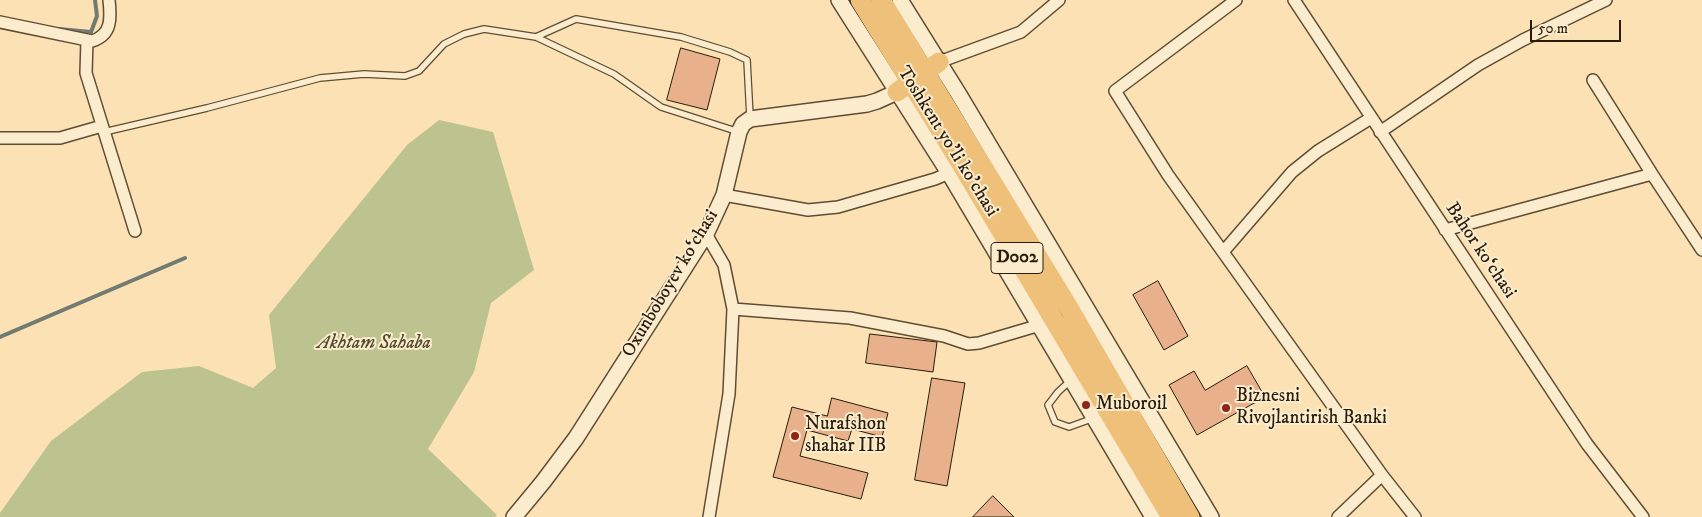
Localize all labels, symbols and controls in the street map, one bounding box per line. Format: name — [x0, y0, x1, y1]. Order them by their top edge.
scale bar — [1532, 10, 1623, 42]
text: 50 m — [1538, 19, 1568, 38]
street label: Toshkent yo'li ko'chasi — [891, 63, 1003, 221]
street label: Bahor ko‘chasi — [1440, 199, 1520, 303]
street label: Oxunboboyev ko‘chasi — [618, 206, 724, 362]
road number: D002 — [991, 242, 1043, 274]
park label: Akhtam Sahaba — [317, 333, 431, 355]
place label: Biznesni Rivojlantirish Banki — [1236, 386, 1387, 430]
place label: Muboroil — [1096, 394, 1167, 416]
marker: Muboroil — [1080, 399, 1092, 411]
marker: Biznesni Rivojlantirish Banki — [1220, 402, 1232, 414]
place label: Nurafshon shahar IIB — [805, 414, 886, 458]
marker: Nurafshon shahar IIB — [789, 430, 801, 442]

